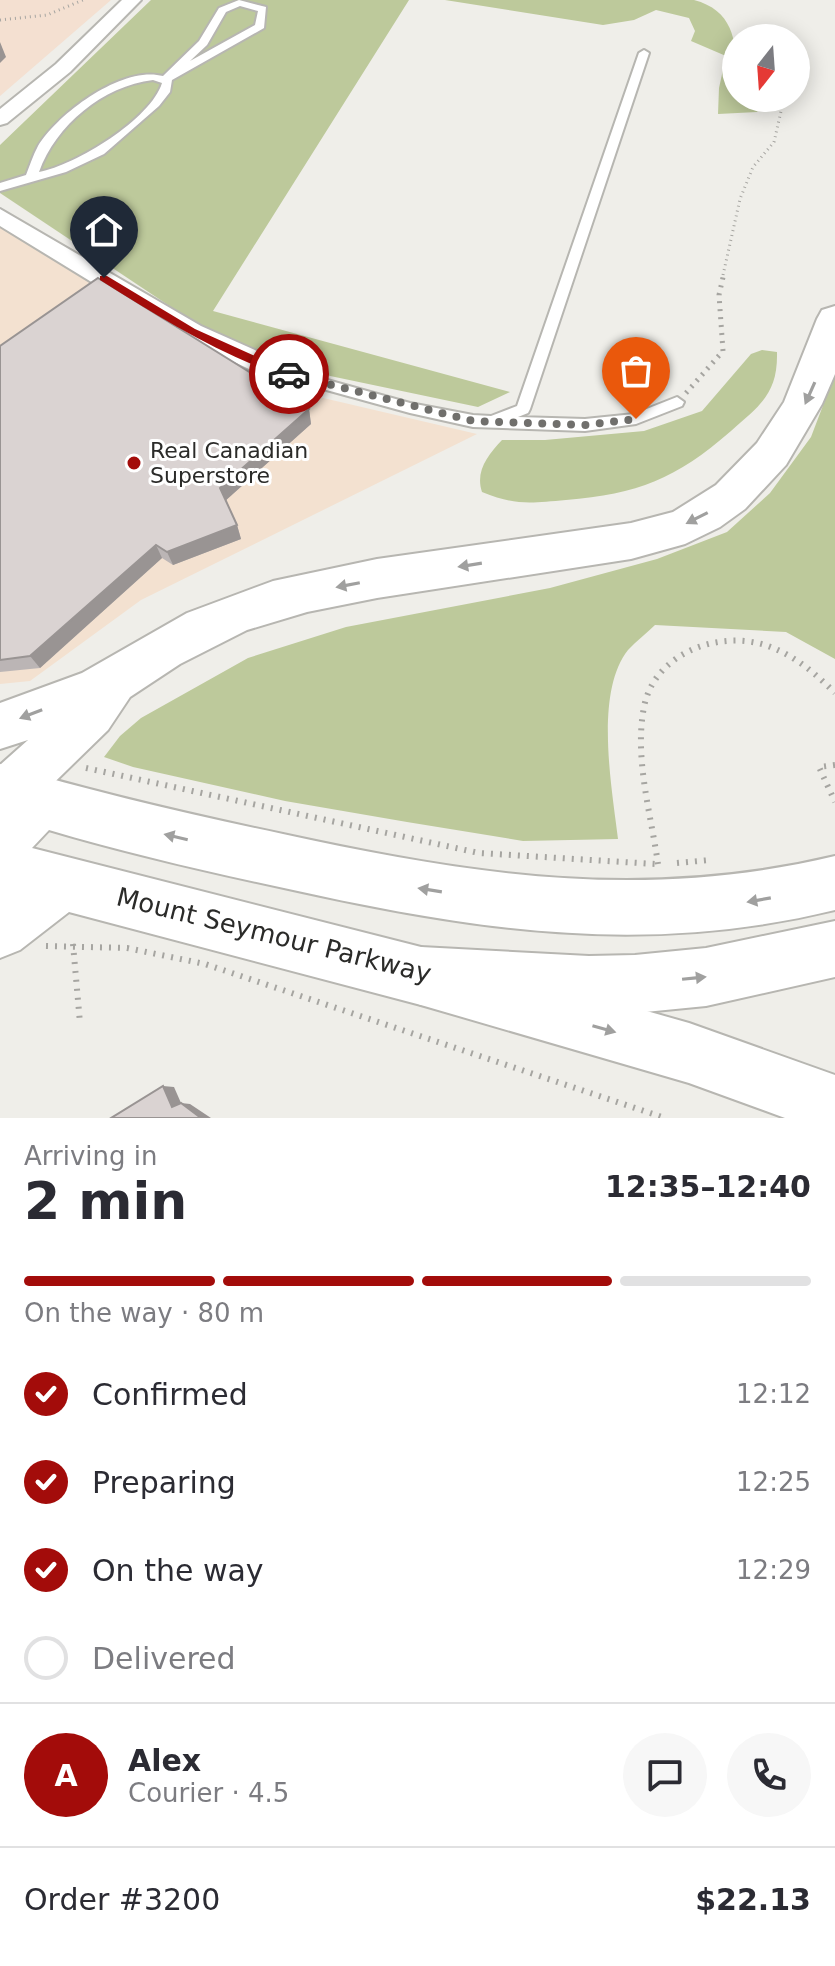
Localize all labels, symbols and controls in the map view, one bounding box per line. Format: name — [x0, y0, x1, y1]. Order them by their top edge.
north arrow — [722, 24, 810, 112]
map controls — [722, 24, 810, 112]
pin — [70, 196, 138, 278]
icon: home — [82, 208, 126, 252]
courier — [249, 334, 329, 414]
pin — [602, 337, 670, 419]
icon: bag — [614, 349, 658, 393]
icon: car — [267, 352, 311, 396]
one-way arrow — [803, 381, 816, 405]
place label: Real Canadian Superstore — [150, 438, 308, 488]
marker: Real Canadian Superstore — [125, 454, 143, 472]
one-way arrow — [685, 511, 708, 525]
one-way arrow — [458, 559, 483, 572]
one-way arrow — [335, 580, 360, 592]
one-way arrow — [19, 708, 43, 721]
one-way arrow — [163, 830, 188, 843]
street label: Mount Seymour Parkway — [114, 881, 434, 989]
one-way arrow — [418, 883, 443, 896]
one-way arrow — [746, 894, 771, 906]
one-way arrow — [682, 972, 707, 985]
one-way arrow — [591, 1023, 616, 1035]
text: Arriving in — [24, 1141, 158, 1171]
text: 12:35–12:40 — [605, 1169, 811, 1204]
text: 2 min — [24, 1171, 187, 1231]
text: On the way · 80 m — [24, 1298, 264, 1328]
icon: check — [24, 1372, 68, 1416]
text: Confirmed — [92, 1377, 248, 1412]
text: 12:12 — [736, 1379, 811, 1409]
icon: check — [24, 1460, 68, 1504]
text: Preparing — [92, 1465, 236, 1500]
text: 12:25 — [736, 1467, 811, 1497]
icon: check — [24, 1548, 68, 1592]
text: On the way — [92, 1553, 264, 1588]
text: 12:29 — [736, 1555, 811, 1585]
text: Delivered — [92, 1641, 236, 1676]
button: chat — [623, 1733, 707, 1817]
button: phone — [727, 1733, 811, 1817]
text: Alex — [128, 1743, 201, 1778]
text: A — [54, 1758, 78, 1793]
text: Courier · 4.5 — [128, 1778, 289, 1808]
text: Order #3200 — [24, 1882, 220, 1917]
text: $22.13 — [695, 1882, 811, 1917]

